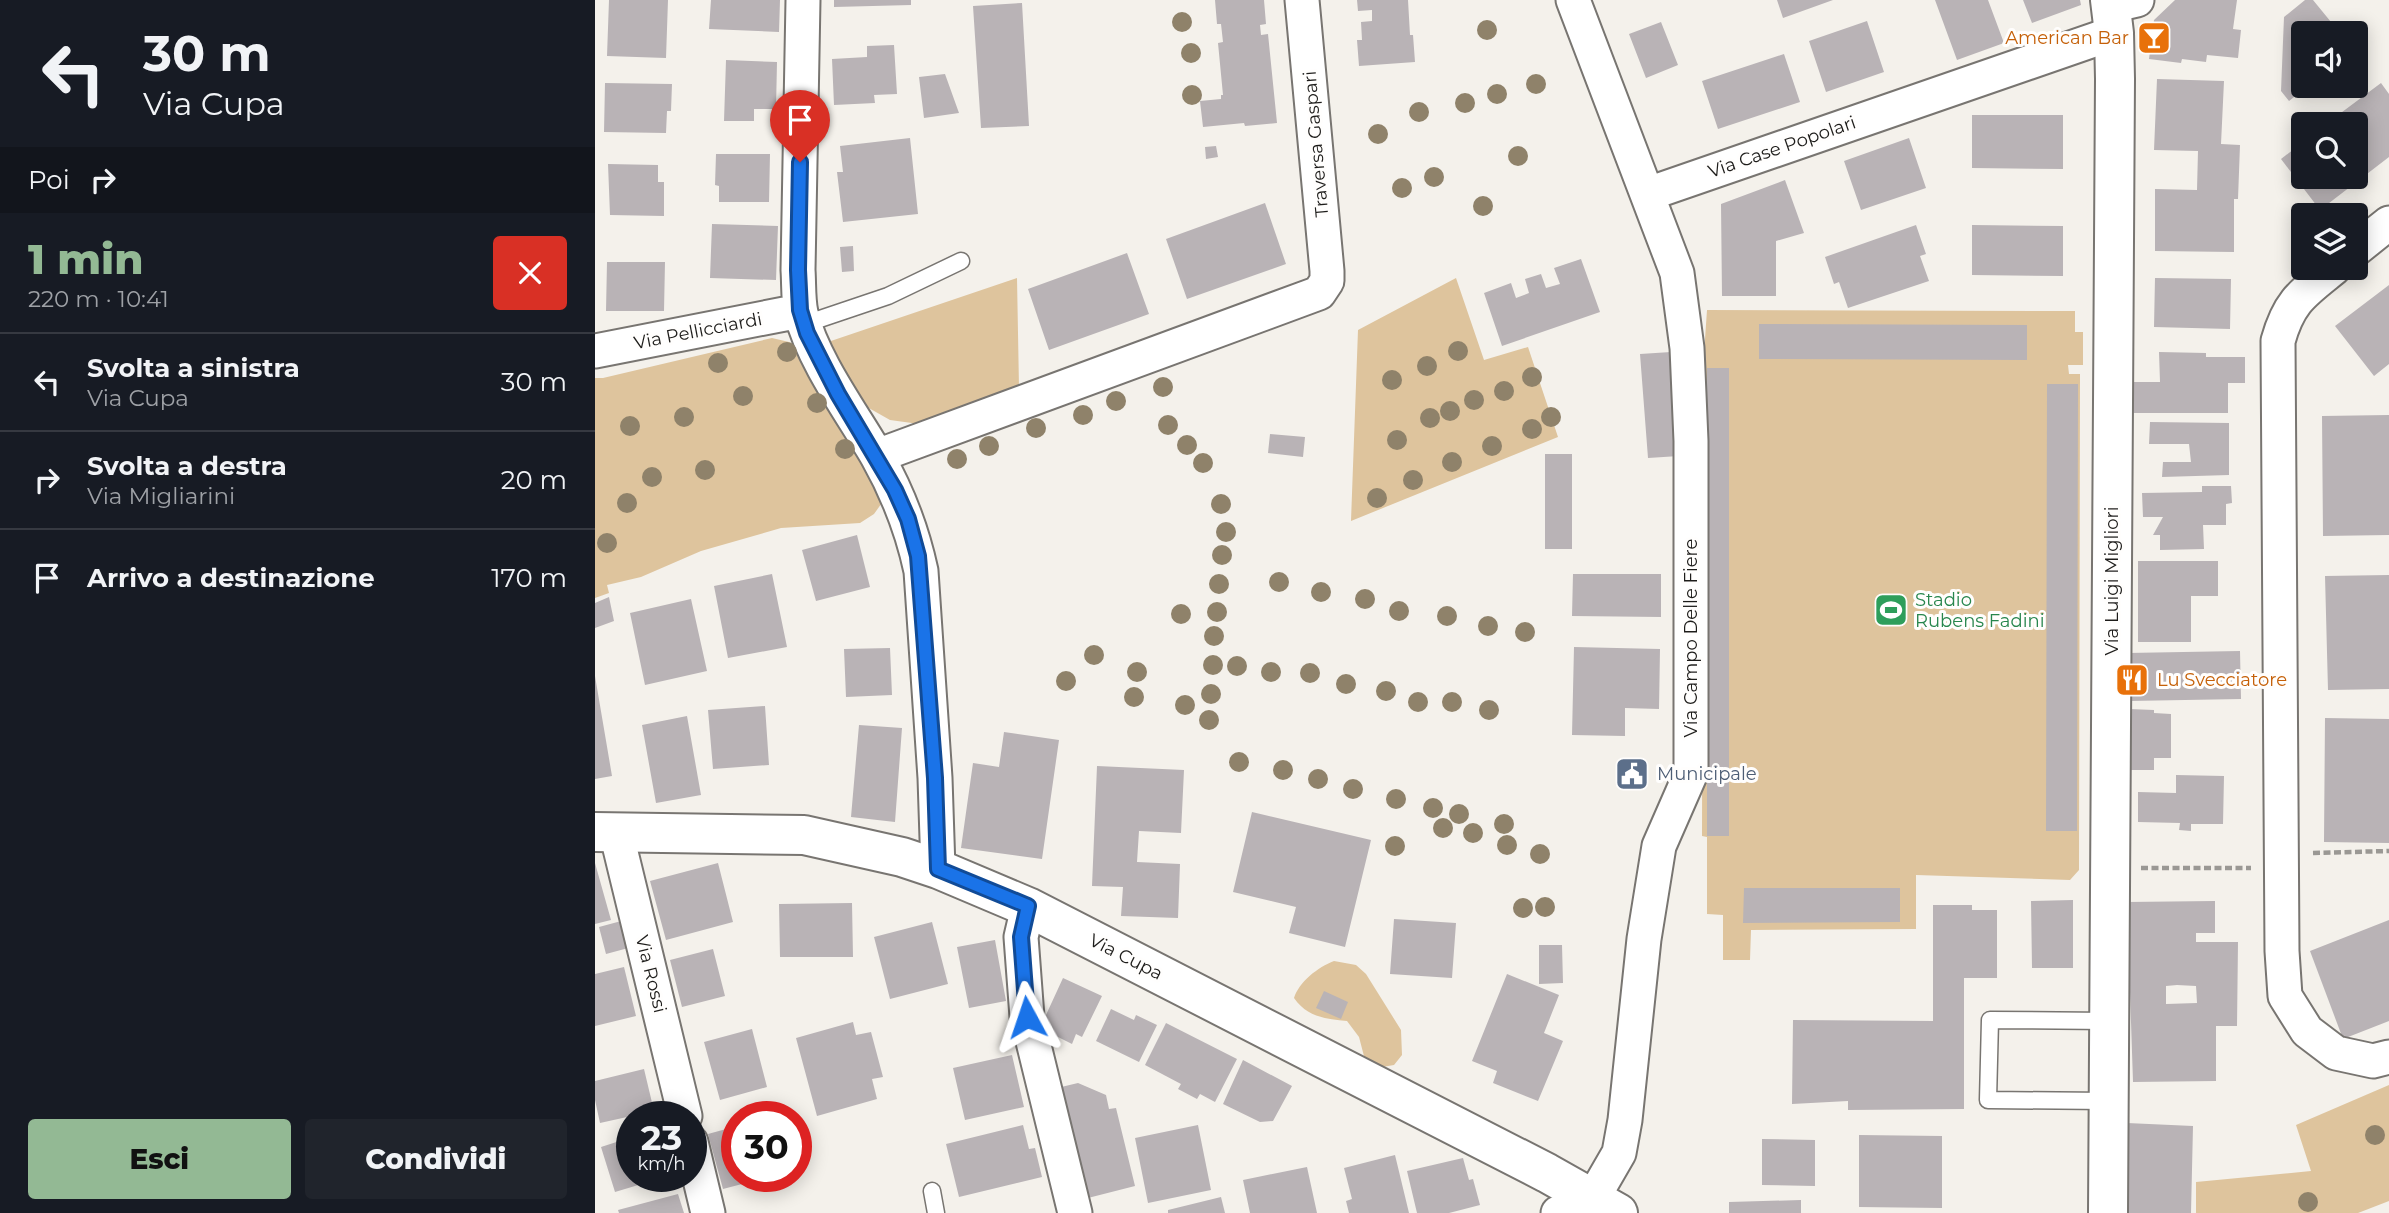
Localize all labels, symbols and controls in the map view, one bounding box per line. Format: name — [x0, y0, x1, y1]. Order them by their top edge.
bar icon: American Bar — [2135, 19, 2173, 57]
map controls — [2291, 21, 2368, 280]
button: sound — [2291, 21, 2368, 98]
text: 30 m — [143, 24, 271, 83]
place label: American Bar — [2005, 27, 2129, 49]
icon: left — [28, 28, 119, 119]
street label: Traversa Gaspari — [1299, 70, 1333, 218]
text: Via Cupa — [143, 84, 285, 123]
pin — [770, 90, 830, 162]
icon: arrive — [781, 101, 819, 139]
street label: Via Case Popolari — [1705, 111, 1859, 183]
button: search — [2291, 112, 2368, 189]
icon: right — [84, 161, 122, 199]
text: Poi — [28, 164, 70, 196]
button: layers — [2291, 203, 2368, 280]
text: 1 min — [28, 233, 144, 285]
button: close — [493, 236, 567, 310]
text: 220 m · 10:41 — [28, 285, 169, 313]
street label: Via Pellicciardi — [632, 308, 764, 354]
text: Svolta a sinistra — [87, 352, 300, 384]
icon: left — [28, 363, 66, 401]
text: 30 m — [501, 366, 567, 398]
text: Via Cupa — [87, 384, 189, 412]
text: Svolta a destra — [87, 450, 287, 482]
icon: right — [28, 461, 66, 499]
text: 20 m — [501, 464, 567, 496]
text: Via Migliarini — [87, 482, 235, 510]
street label: Via Luigi Migliori — [2101, 507, 2123, 655]
street label: Via Campo Delle Fiere — [1680, 538, 1702, 737]
icon: arrive — [28, 559, 66, 597]
text: Arrivo a destinazione — [87, 562, 375, 594]
text: 170 m — [491, 562, 567, 594]
place label: Stadio Rubens Fadini — [1915, 589, 2045, 632]
sports icon: Stadio Rubens Fadini — [1872, 591, 1910, 629]
restaurant icon: Lu Svecciatore — [2113, 661, 2151, 699]
place label: Lu Svecciatore — [2157, 669, 2287, 691]
public building icon: Municipale — [1613, 755, 1651, 793]
place label: Municipale — [1657, 763, 1757, 785]
street label: Via Cupa — [1085, 929, 1167, 985]
street label: Via Rossi — [631, 933, 671, 1015]
position arrow — [990, 980, 1064, 1054]
speed limit sign: 30 — [721, 1101, 812, 1192]
text: 23 — [641, 1116, 682, 1159]
button: Esci — [28, 1119, 291, 1199]
button: Condividi — [305, 1119, 567, 1199]
text: km/h — [637, 1153, 686, 1175]

